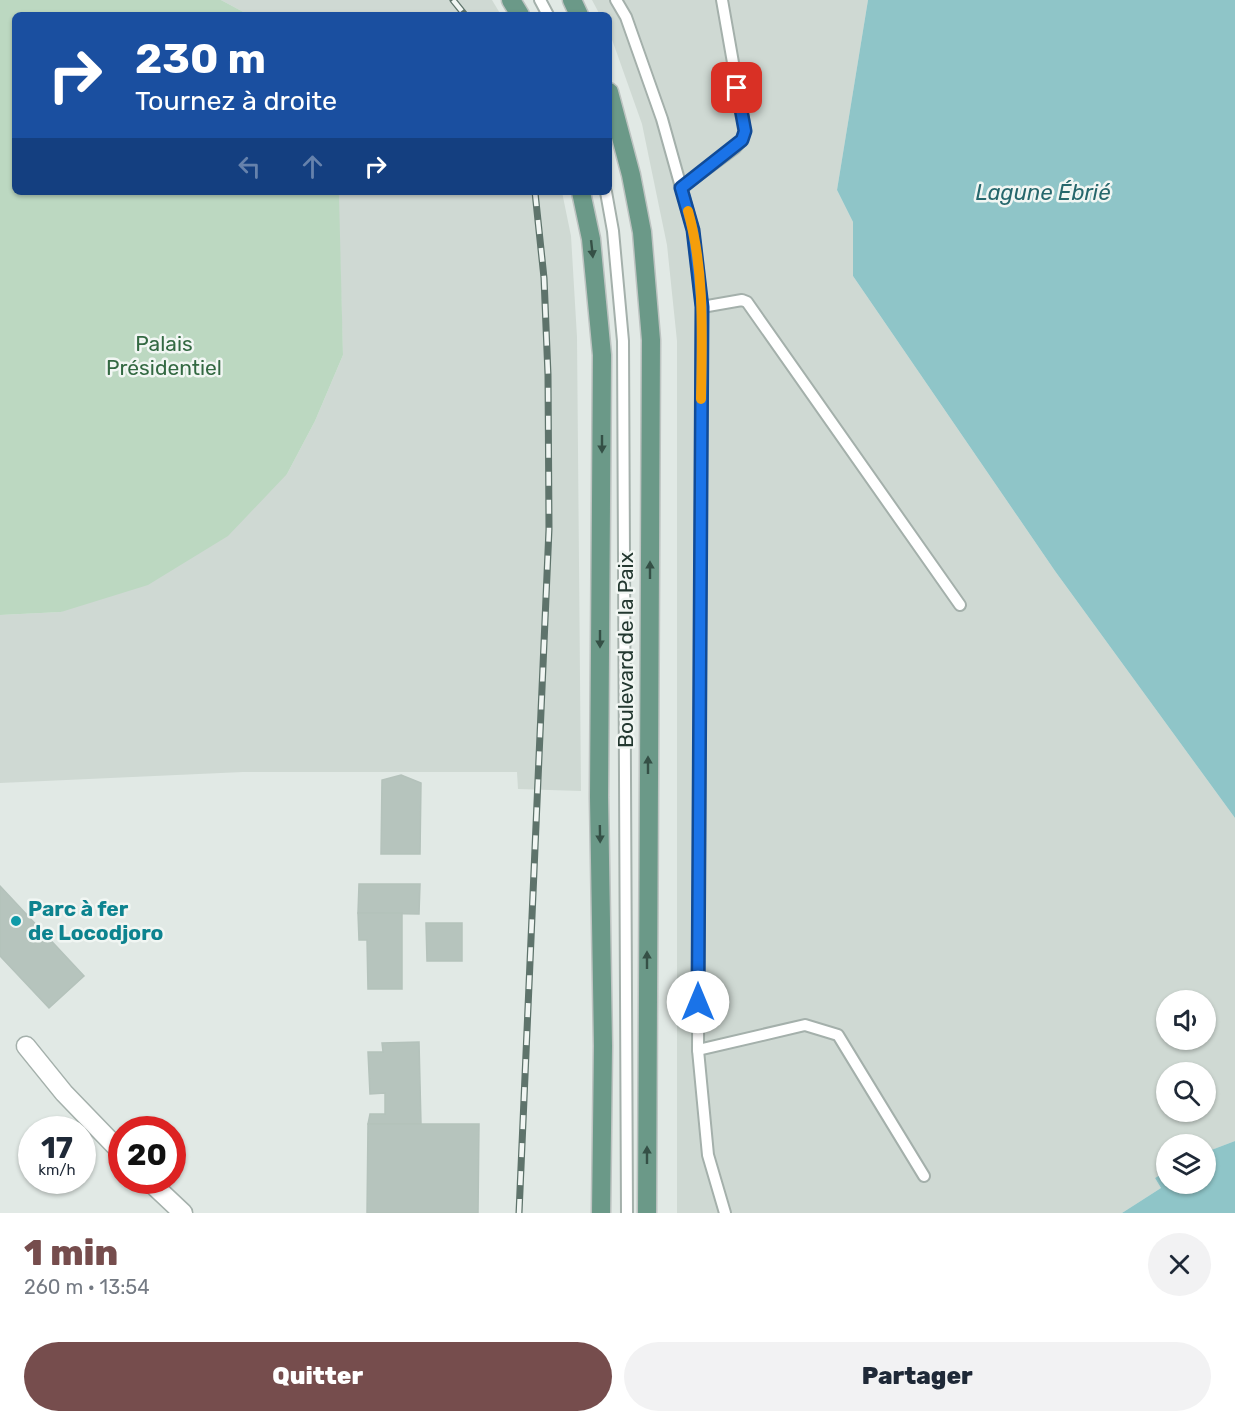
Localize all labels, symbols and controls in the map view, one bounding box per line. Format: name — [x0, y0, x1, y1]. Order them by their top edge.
text: 230 m — [135, 34, 266, 84]
icon: right — [36, 36, 114, 114]
pin — [711, 62, 762, 113]
icon: arrive — [720, 71, 753, 104]
text: Tournez à droite — [135, 85, 337, 117]
icon: left — [233, 150, 266, 183]
icon: ahead — [296, 150, 329, 183]
icon: right — [359, 150, 392, 183]
water label: Lagune Ébrié — [976, 179, 1111, 206]
one-way arrow — [587, 240, 597, 259]
park label: Palais Présidentiel — [106, 331, 222, 380]
one-way arrow — [597, 434, 606, 453]
street label: Boulevard de la Paix — [613, 552, 638, 748]
one-way arrow — [645, 560, 655, 579]
one-way arrow — [595, 629, 605, 648]
one-way arrow — [643, 755, 653, 774]
one-way arrow — [595, 824, 604, 843]
place label: Parc à fer de Locodjoro — [28, 896, 163, 945]
marker: Parc à fer de Locodjoro — [9, 914, 23, 928]
one-way arrow — [643, 950, 652, 969]
position arrow — [666, 970, 730, 1034]
map controls — [1156, 990, 1216, 1194]
button: sound — [1156, 990, 1216, 1050]
button: search — [1156, 1062, 1216, 1122]
speed limit sign: 20 — [108, 1116, 186, 1194]
text: 17 — [41, 1130, 73, 1166]
button: layers — [1156, 1134, 1216, 1194]
one-way arrow — [642, 1145, 652, 1164]
text: km/h — [38, 1161, 76, 1179]
text: 1 min — [24, 1231, 118, 1274]
button: close — [1148, 1233, 1211, 1296]
text: 260 m · 13:54 — [24, 1275, 150, 1299]
button: Quitter — [24, 1342, 612, 1411]
button: Partager — [624, 1342, 1211, 1411]

